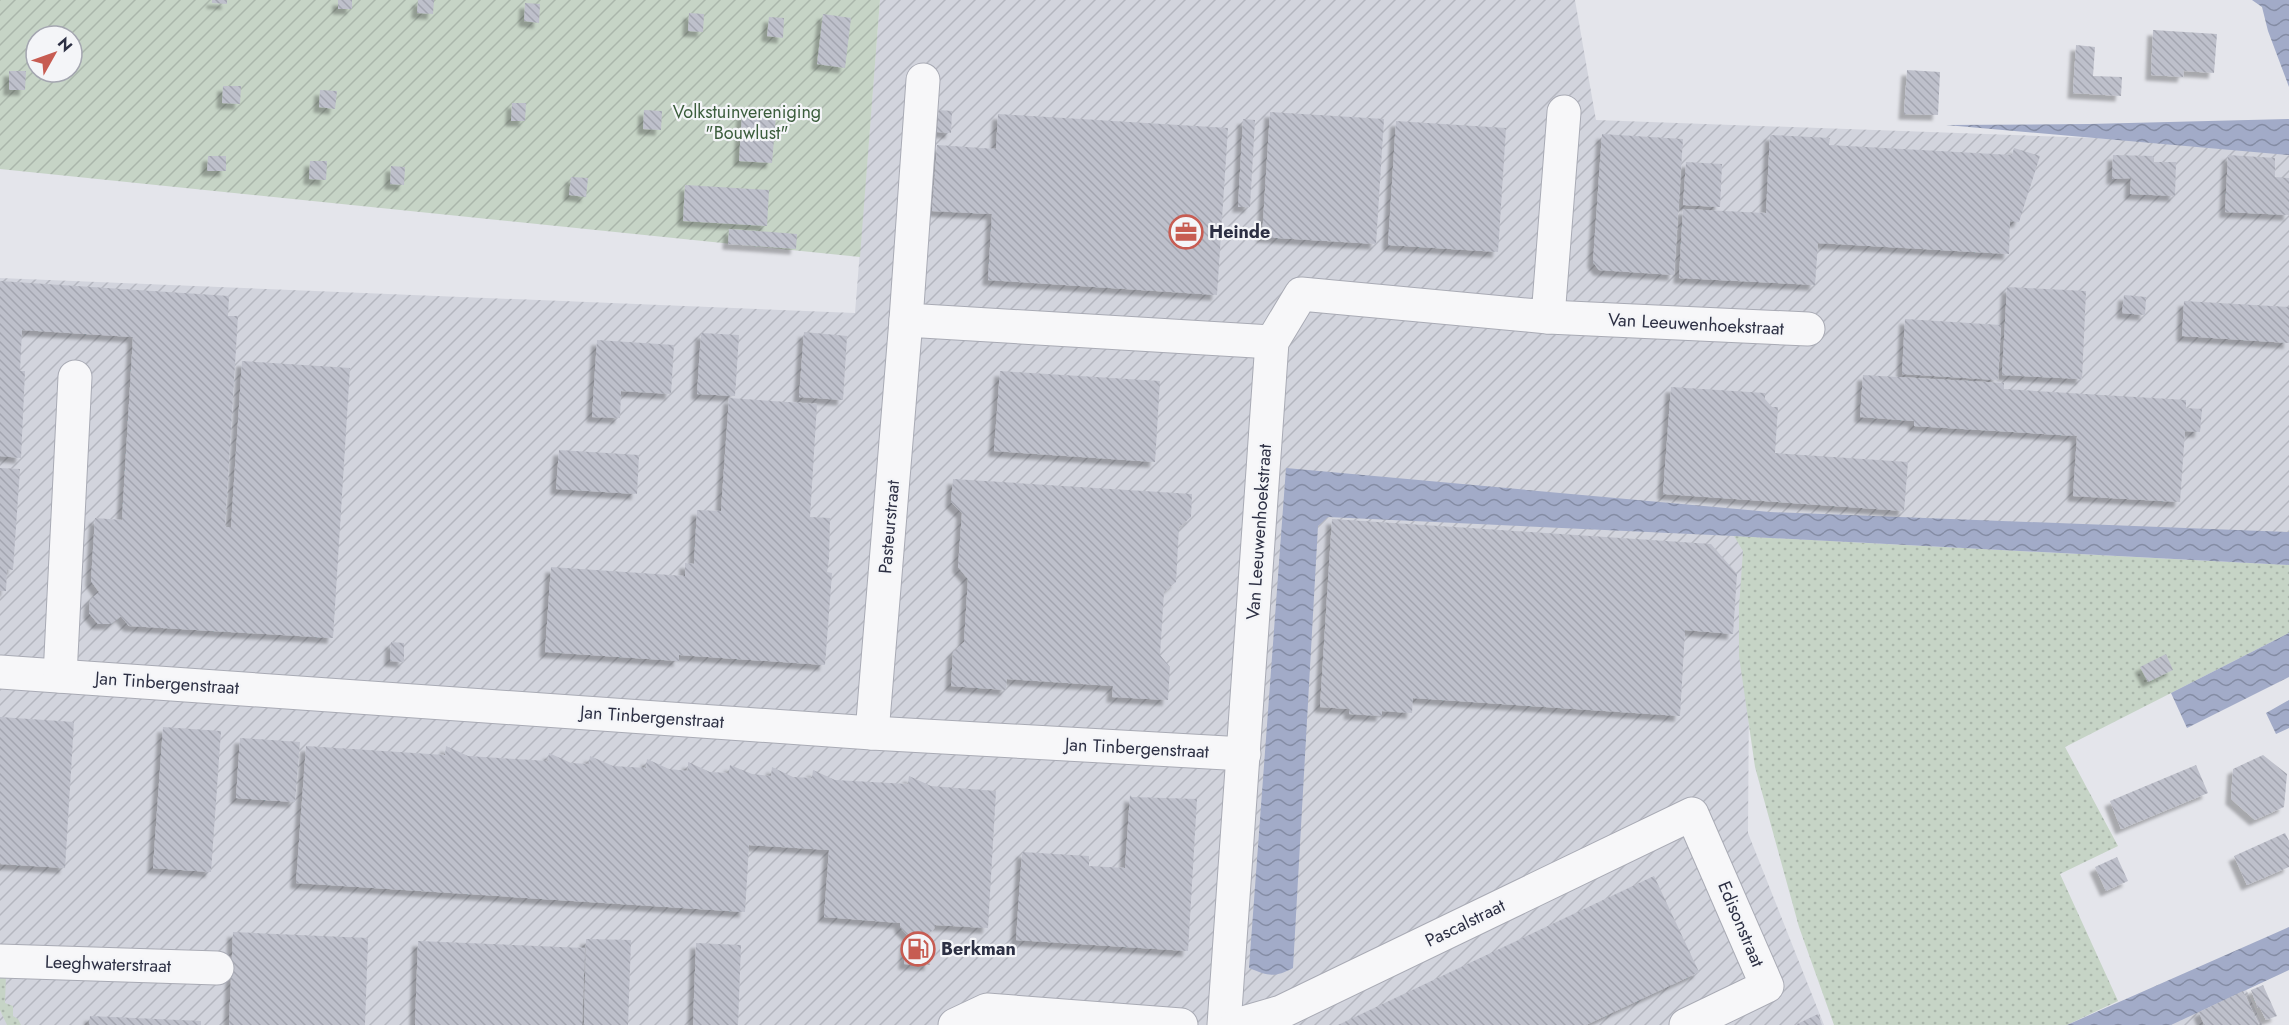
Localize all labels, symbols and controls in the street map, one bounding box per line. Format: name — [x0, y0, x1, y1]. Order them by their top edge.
north arrow — [24, 24, 84, 84]
text: N — [52, 32, 78, 57]
park label: Volkstuinvereniging "Bouwlust" — [673, 99, 821, 146]
office icon: Heinde — [1168, 214, 1204, 250]
place label: Heinde — [1209, 219, 1270, 245]
street label: Van Leeuwenhoekstraat — [1607, 306, 1785, 342]
street label: Van Leeuwenhoekstraat — [1240, 443, 1278, 621]
street label: Pasteurstraat — [872, 478, 906, 575]
street label: Jan Tinbergenstraat — [92, 665, 240, 701]
street label: Jan Tinbergenstraat — [577, 699, 725, 735]
street label: Jan Tinbergenstraat — [1062, 731, 1210, 765]
street label: Edisonstraat — [1711, 877, 1771, 971]
street label: Pascalstraat — [1421, 892, 1510, 954]
fuel station icon: Berkman — [900, 931, 936, 967]
place label: Berkman — [941, 936, 1016, 962]
street label: Leeghwaterstraat — [44, 949, 172, 979]

